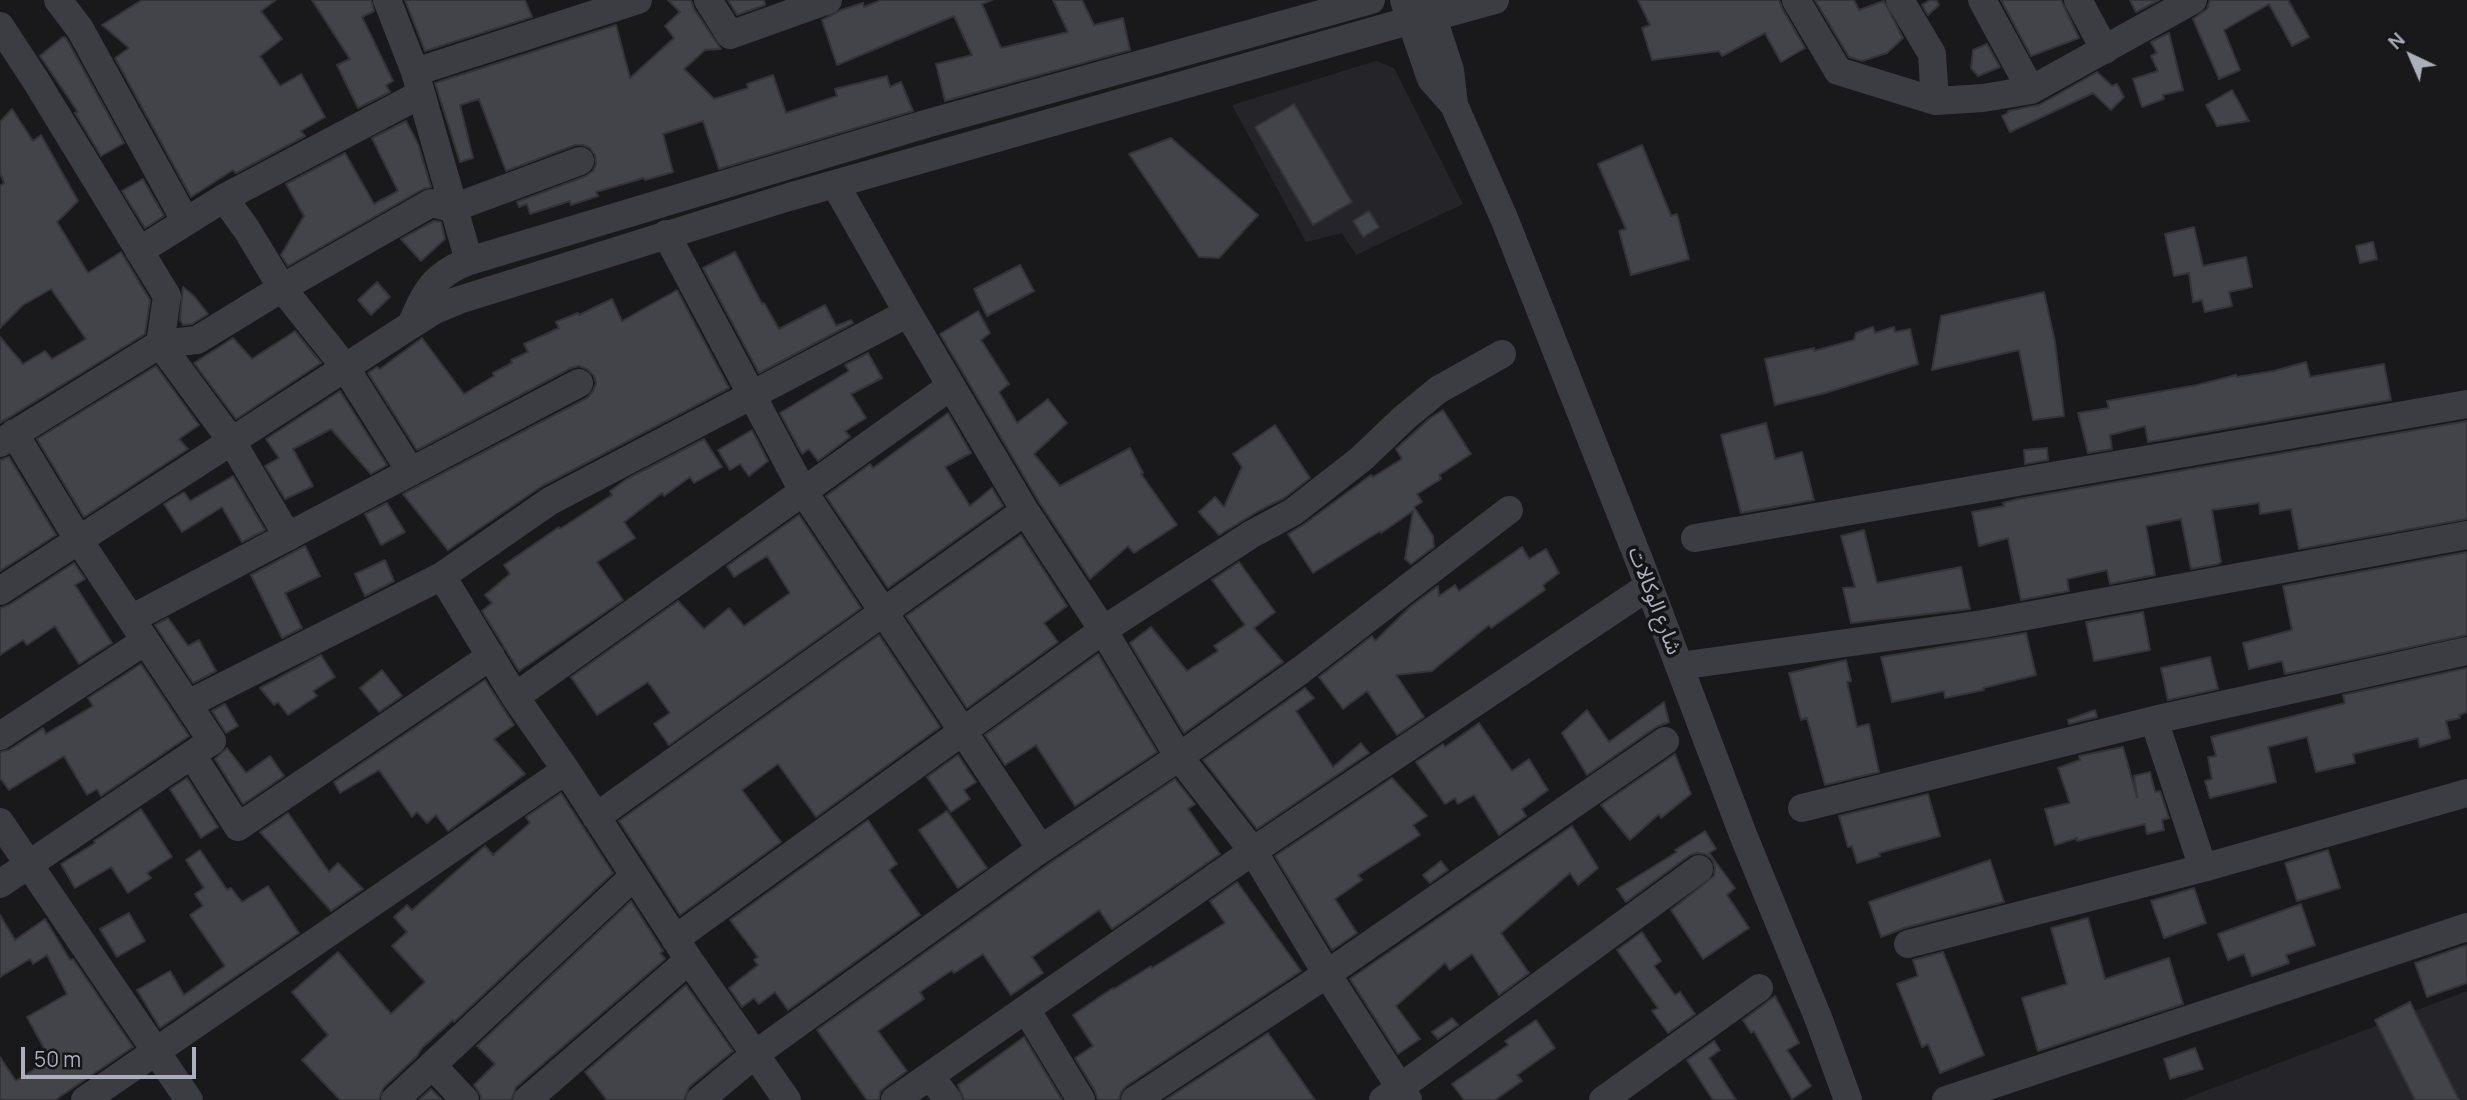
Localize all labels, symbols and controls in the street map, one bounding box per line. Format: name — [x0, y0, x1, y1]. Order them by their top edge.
north arrow — [2376, 21, 2446, 91]
text: N — [2382, 27, 2410, 55]
street label: شارع الوكالات — [1622, 544, 1686, 658]
scale bar — [24, 1034, 200, 1078]
text: 50 m — [34, 1045, 81, 1073]

